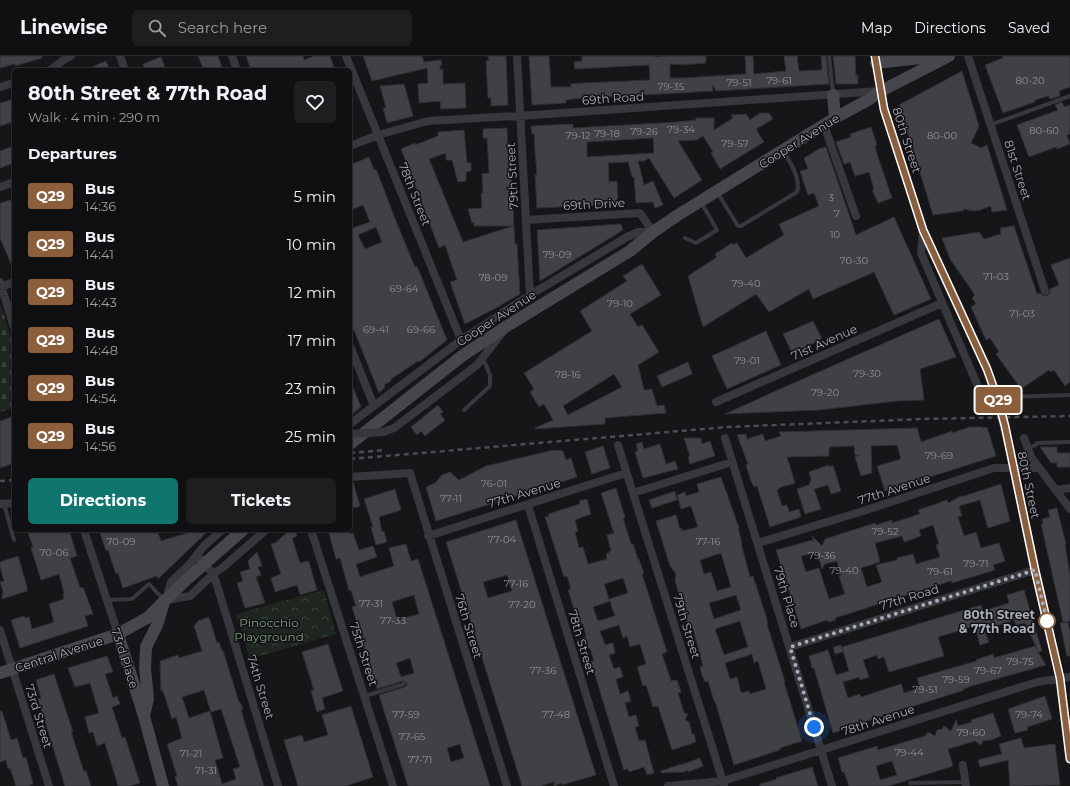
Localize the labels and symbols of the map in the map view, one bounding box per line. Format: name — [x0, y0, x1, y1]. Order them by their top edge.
house number: 79-61 — [766, 74, 792, 87]
house number: 80-20 — [1015, 74, 1045, 87]
house number: 79-51 — [726, 76, 752, 89]
house number: 79-35 — [658, 80, 685, 93]
street label: 69th Road — [581, 88, 645, 108]
street label: 80th Street — [889, 105, 925, 175]
street label: Cooper Avenue — [756, 110, 842, 172]
house number: 79-34 — [667, 123, 695, 136]
house number: 80-60 — [1029, 124, 1059, 137]
house number: 79-26 — [630, 125, 658, 138]
house number: 79-18 — [594, 127, 620, 140]
house number: 79-12 — [566, 129, 591, 142]
house number: 80-00 — [927, 129, 957, 142]
house number: 79-57 — [721, 137, 749, 150]
street label: 81st Street — [1001, 138, 1035, 202]
street label: 79th Street — [503, 142, 521, 210]
street label: 78th Street — [396, 160, 435, 228]
house number: 3 — [828, 191, 834, 204]
street label: 69th Drive — [563, 195, 625, 213]
house number: 7 — [834, 207, 840, 220]
house number: 10 — [830, 228, 840, 241]
house number: 79-09 — [543, 248, 571, 261]
house number: 70-30 — [840, 254, 869, 267]
house number: 71-03 — [983, 270, 1009, 283]
house number: 78-09 — [479, 271, 507, 284]
house number: 79-40 — [731, 277, 761, 290]
house number: 69-64 — [390, 282, 419, 295]
street label: Cooper Avenue — [453, 287, 539, 349]
house number: 79-10 — [607, 297, 633, 310]
house number: 71-03 — [1009, 307, 1035, 320]
street label: 71st Avenue — [789, 321, 859, 363]
house number: 69-41 — [363, 323, 389, 336]
house number: 69-66 — [407, 323, 435, 336]
house number: 79-01 — [734, 354, 760, 367]
house number: 79-30 — [853, 367, 881, 380]
house number: 78-16 — [555, 368, 581, 381]
house number: 79-20 — [811, 386, 839, 399]
line badge: Q29 — [975, 387, 1021, 413]
house number: 79-69 — [925, 449, 953, 462]
street label: 80th Street — [1015, 450, 1043, 520]
street label: 77th Avenue — [856, 470, 932, 508]
street label: 77th Avenue — [486, 475, 562, 511]
house number: 76-01 — [481, 477, 507, 490]
house number: 77-11 — [440, 492, 462, 505]
house number: 79-52 — [871, 525, 899, 538]
house number: 77-04 — [488, 533, 517, 546]
house number: 70-09 — [107, 535, 136, 548]
house number: 77-16 — [696, 535, 720, 548]
house number: 70-06 — [40, 546, 69, 559]
house number: 79-36 — [808, 549, 836, 562]
house number: 79-71 — [963, 557, 989, 570]
street label: 79th Place — [771, 564, 803, 630]
house number: 79-40 — [829, 564, 859, 577]
house number: 79-61 — [927, 565, 953, 578]
house number: 77-16 — [504, 577, 528, 590]
street label: 77th Road — [877, 581, 941, 613]
street label: 76th Street — [452, 592, 486, 660]
street label: 79th Street — [670, 592, 704, 660]
house number: 77-31 — [359, 597, 383, 610]
house number: 77-20 — [508, 598, 536, 611]
place label: 80th Street & 77th Road — [959, 607, 1036, 636]
street label: 78th Street — [565, 608, 599, 676]
marker: 80th Street & 77th Road — [1038, 612, 1056, 630]
house number: 77-33 — [380, 614, 406, 627]
park label: Pinocchio Playground — [234, 615, 304, 644]
street label: 75th Street — [347, 620, 381, 688]
street label: 73rd Place — [108, 626, 142, 690]
street label: Central Avenue — [13, 633, 105, 675]
street label: 74th Street — [244, 653, 278, 721]
house number: 79-75 — [1006, 655, 1034, 668]
house number: 77-36 — [530, 664, 556, 677]
house number: 79-67 — [974, 664, 1002, 677]
house number: 79-59 — [942, 673, 970, 686]
street label: 73rd Street — [22, 682, 56, 750]
house number: 79-51 — [912, 683, 938, 696]
street label: 78th Avenue — [840, 701, 916, 739]
house number: 77-59 — [393, 708, 419, 721]
house number: 77-48 — [542, 708, 570, 721]
house number: 79-74 — [1015, 708, 1043, 721]
your location — [804, 717, 824, 737]
house number: 79-60 — [957, 726, 986, 739]
house number: 77-65 — [399, 730, 426, 743]
house number: 79-44 — [894, 746, 924, 759]
house number: 71-21 — [180, 747, 202, 760]
house number: 77-71 — [408, 753, 432, 766]
house number: 71-31 — [195, 764, 217, 777]

